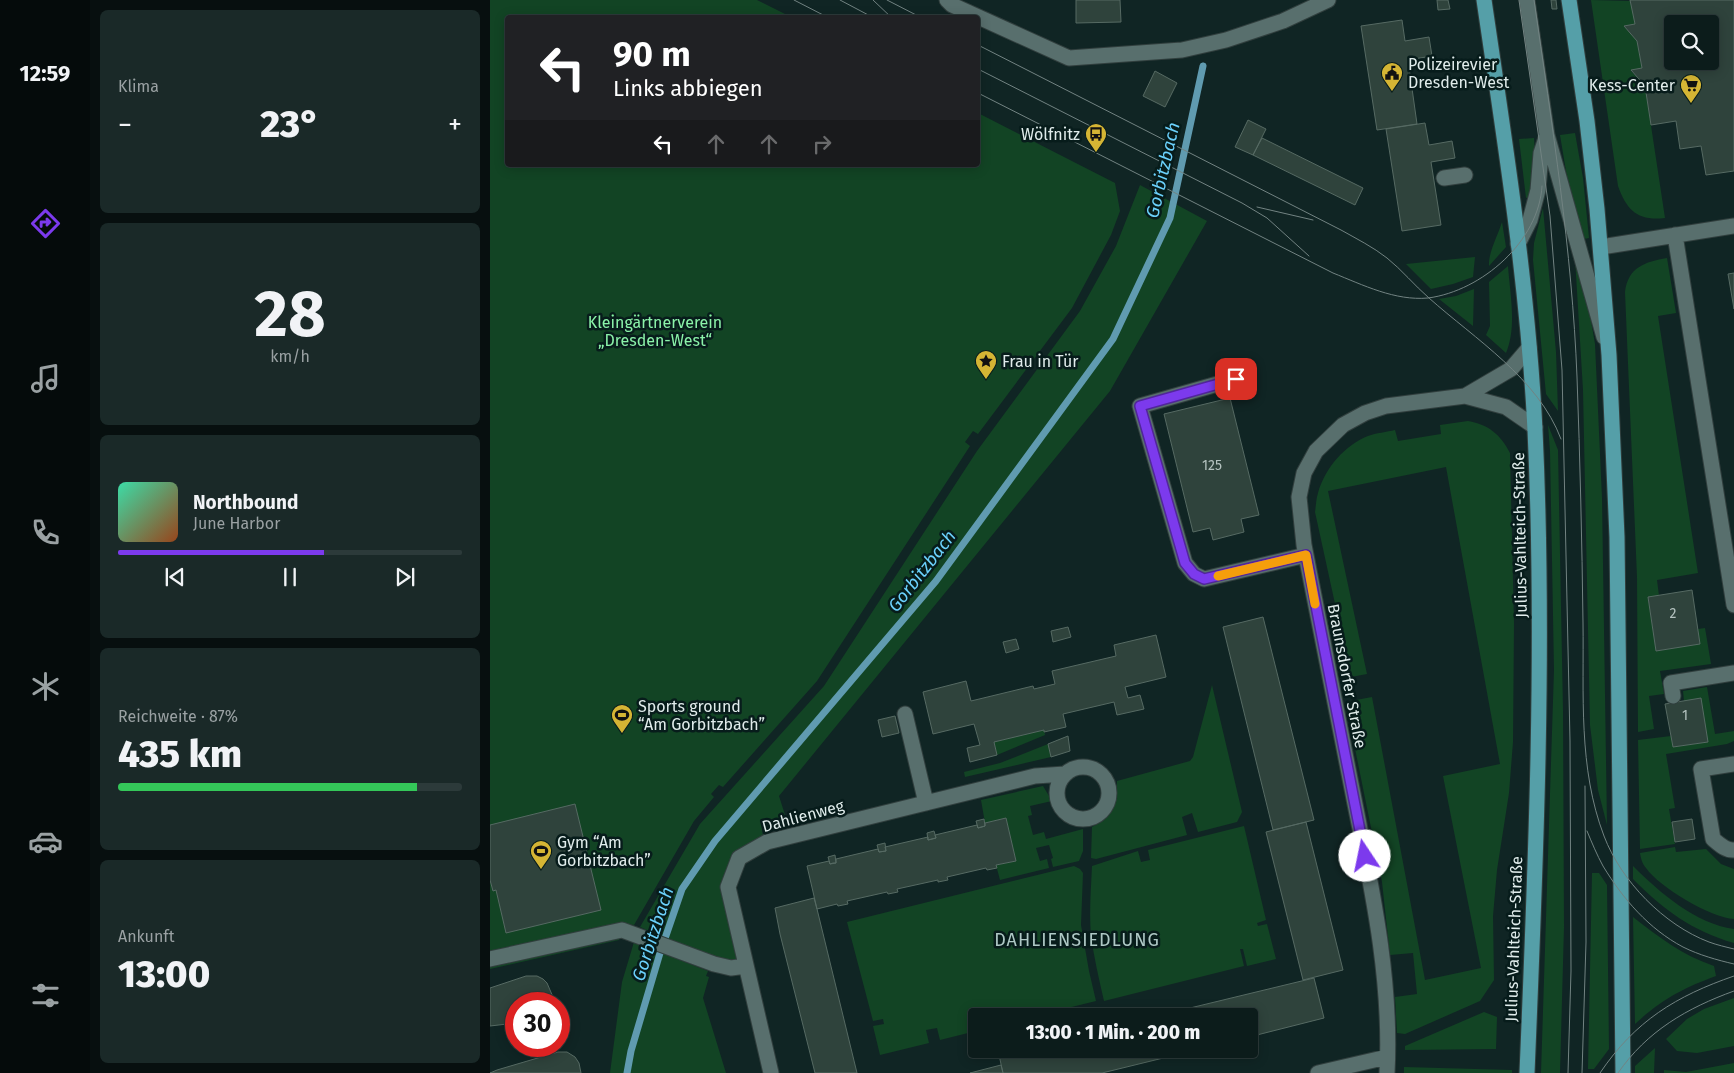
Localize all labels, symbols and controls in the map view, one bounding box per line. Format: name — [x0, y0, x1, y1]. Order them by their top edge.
map controls — [1664, 15, 1719, 70]
button: search — [1664, 15, 1719, 70]
text: 90 m — [613, 33, 691, 75]
icon: left — [530, 35, 595, 100]
place label: Polizeirevier Dresden-West — [1408, 55, 1510, 92]
text: 12:59 — [20, 60, 70, 87]
public building icon: Polizeirevier Dresden-West — [1380, 61, 1404, 92]
supermarket icon: Kess-Center — [1679, 73, 1703, 104]
text: Links abbiegen — [613, 75, 763, 102]
place label: Kess-Center — [1589, 76, 1676, 95]
text: Klima — [118, 77, 159, 96]
text: 23° — [260, 101, 320, 147]
text: − — [118, 108, 132, 141]
text: + — [448, 108, 462, 141]
water label: Gorbitzbach — [1141, 120, 1185, 220]
bus stop icon: Wölfnitz — [1084, 122, 1108, 153]
place label: Wölfnitz — [1021, 125, 1080, 144]
icon: left — [649, 130, 677, 158]
icon: ahead — [702, 130, 730, 158]
icon: ahead — [755, 130, 783, 158]
icon: right — [808, 130, 836, 158]
icon: directions — [28, 206, 63, 241]
text: 28 — [254, 275, 326, 353]
park label: Kleingärtnerverein „Dresden-West“ — [588, 313, 722, 350]
text: km/h — [270, 347, 310, 366]
place icon: Frau in Tür — [974, 349, 998, 380]
place label: Frau in Tür — [1002, 352, 1079, 371]
pin — [1215, 358, 1257, 400]
icon: music — [28, 361, 63, 396]
icon: arrive — [1222, 365, 1250, 393]
street label: Julius-Vahlteich-Straße — [1509, 452, 1531, 618]
house number: 125 — [1202, 457, 1222, 474]
text: Northbound — [193, 491, 298, 514]
text: June Harbor — [193, 514, 280, 533]
icon: phone — [28, 515, 63, 550]
water label: Gorbitzbach — [883, 526, 961, 616]
icon: previous — [161, 563, 189, 591]
icon: pause — [276, 563, 304, 591]
icon: next — [391, 563, 419, 591]
street label: Braunsdorfer Straße — [1324, 602, 1370, 750]
house number: 2 — [1670, 605, 1677, 622]
icon: climate — [28, 669, 63, 704]
place label: Sports ground “Am Gorbitzbach” — [638, 697, 765, 734]
sports icon: Sports ground “Am Gorbitzbach” — [610, 703, 634, 734]
text: Reichweite · 87% — [118, 707, 238, 726]
house number: 1 — [1682, 707, 1688, 724]
text: 435 km — [118, 731, 242, 777]
street label: Dahlienweg — [760, 796, 847, 836]
icon: car — [28, 824, 63, 859]
position arrow — [1338, 829, 1390, 881]
place label: Gym “Am Gorbitzbach” — [557, 833, 651, 870]
sports icon: Gym “Am Gorbitzbach” — [529, 839, 553, 870]
street label: Julius-Vahlteich-Straße — [1502, 856, 1526, 1022]
water label: Gorbitzbach — [627, 884, 679, 984]
text: Ankunft — [118, 927, 174, 946]
district label: DAHLIENSIEDLUNG — [994, 929, 1160, 951]
text: 13:00 — [118, 951, 210, 997]
icon: filters — [28, 978, 63, 1013]
speed limit sign: 30 — [505, 992, 570, 1057]
text: 13:00 · 1 Min. · 200 m — [1026, 1021, 1200, 1044]

